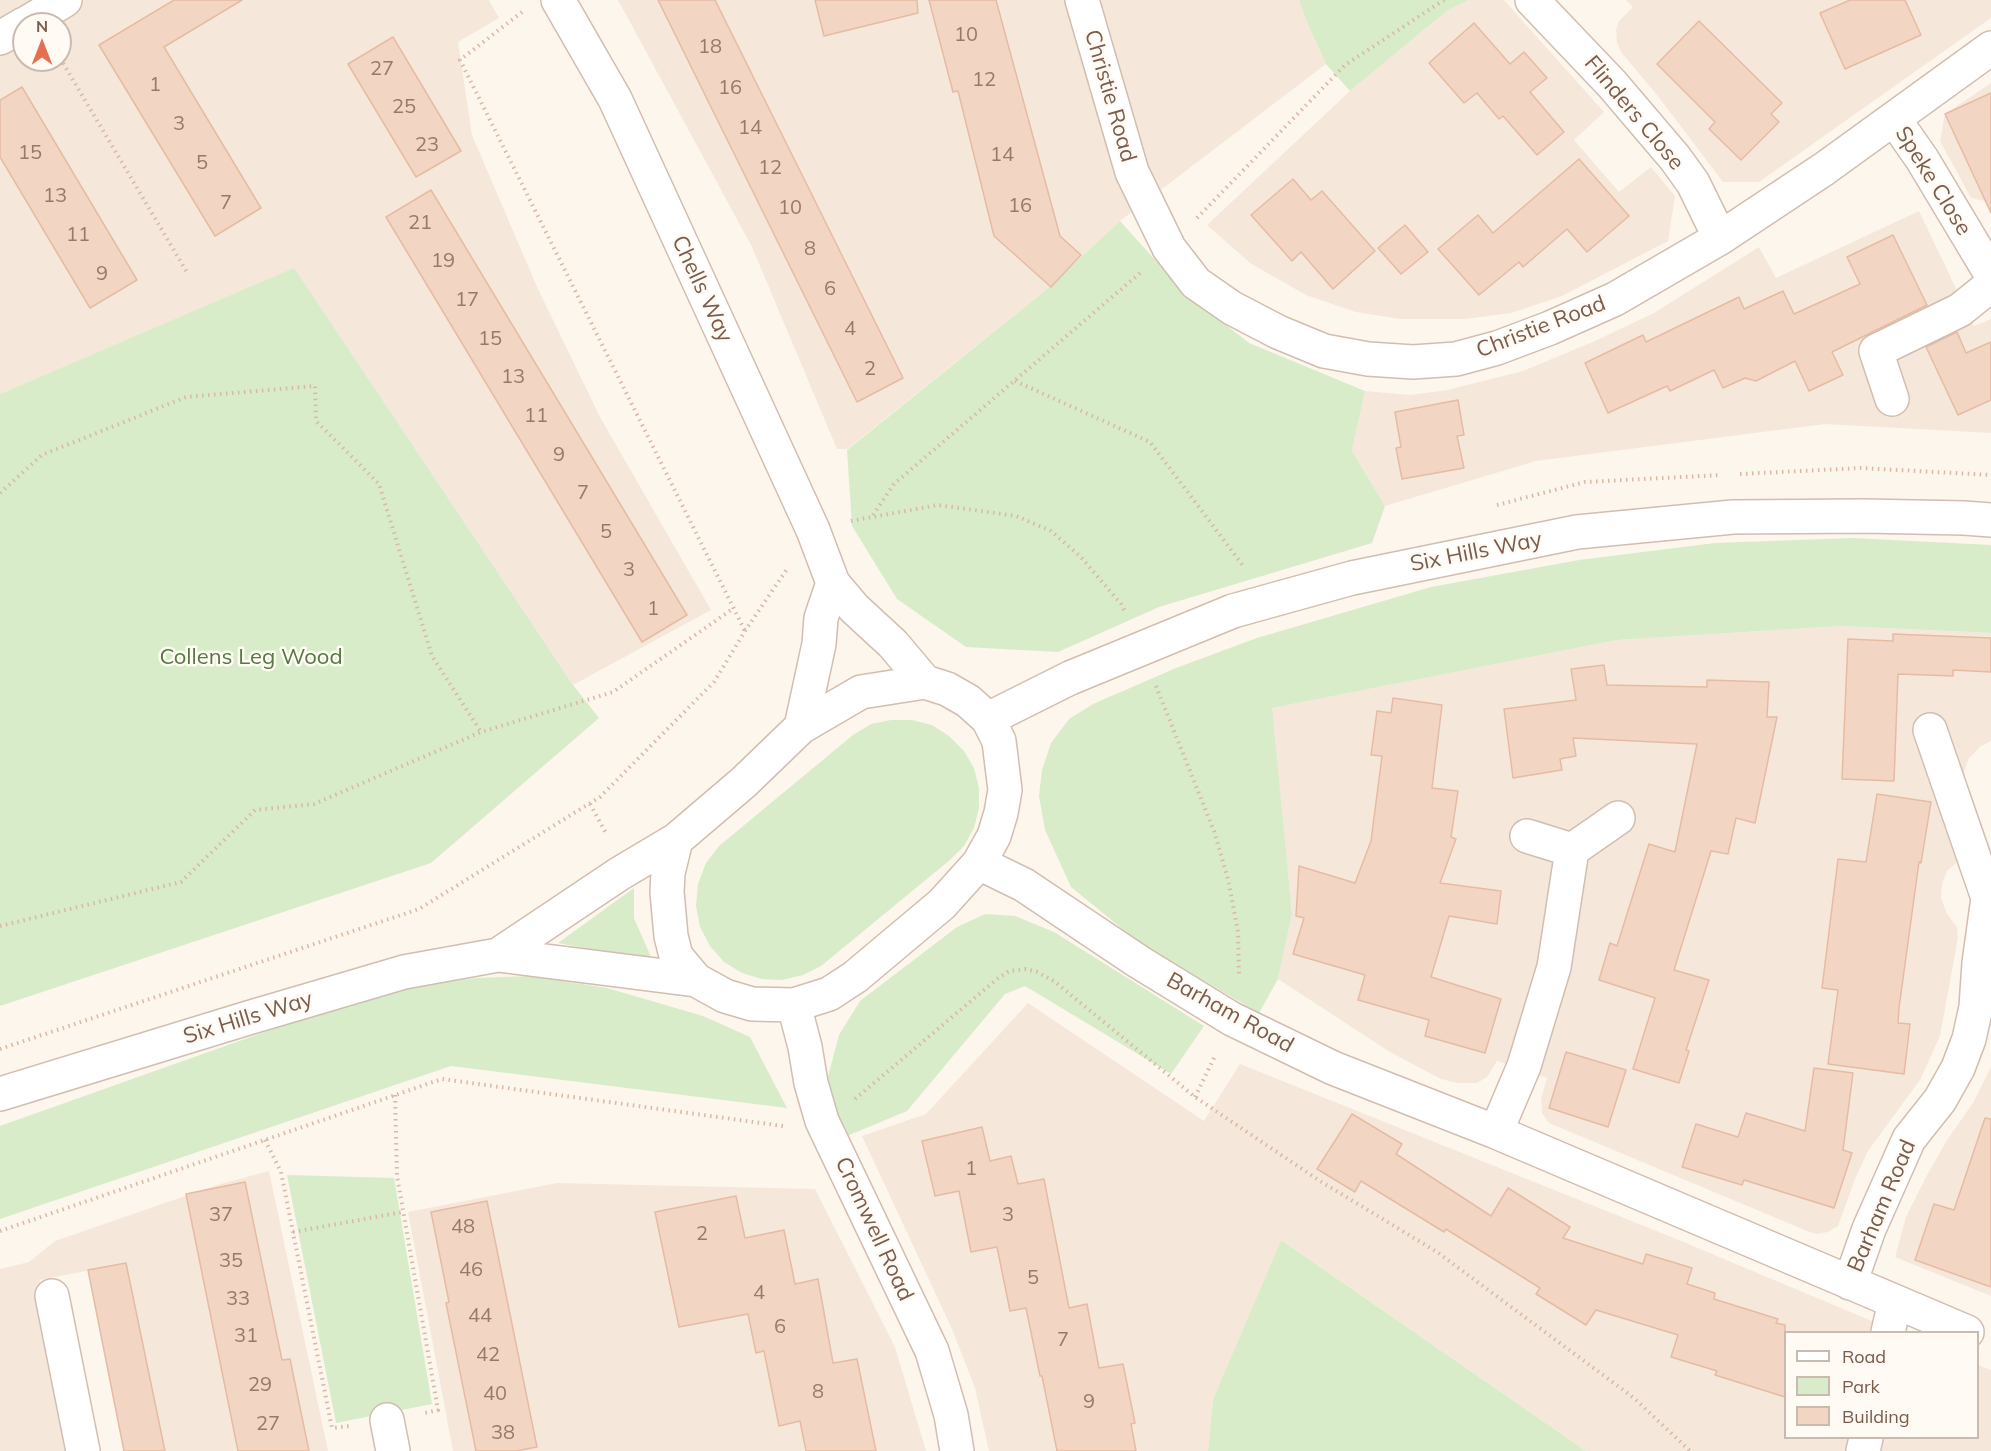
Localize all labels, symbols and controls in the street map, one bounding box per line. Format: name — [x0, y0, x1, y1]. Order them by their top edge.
north arrow — [12, 12, 72, 72]
text: N — [36, 16, 48, 36]
house number: 10 — [954, 23, 978, 47]
street label: Christie Road — [1078, 27, 1142, 165]
house number: 18 — [698, 35, 722, 59]
street label: Flinders Close — [1579, 50, 1689, 176]
house number: 27 — [370, 57, 394, 81]
house number: 12 — [972, 68, 996, 92]
house number: 1 — [149, 73, 161, 97]
house number: 16 — [718, 76, 742, 100]
house number: 25 — [392, 95, 416, 119]
house number: 3 — [173, 112, 185, 136]
house number: 14 — [738, 116, 762, 140]
street label: Speke Close — [1889, 122, 1977, 240]
house number: 23 — [415, 133, 439, 157]
house number: 15 — [18, 141, 42, 165]
house number: 14 — [990, 143, 1014, 167]
house number: 5 — [196, 151, 208, 175]
house number: 12 — [758, 156, 782, 180]
house number: 13 — [43, 184, 67, 208]
house number: 7 — [220, 191, 232, 215]
house number: 16 — [1008, 194, 1032, 218]
house number: 10 — [778, 196, 802, 220]
house number: 21 — [408, 211, 432, 235]
house number: 11 — [66, 223, 90, 247]
street label: Chells Way — [666, 231, 738, 347]
house number: 8 — [804, 237, 816, 261]
house number: 19 — [431, 249, 455, 273]
house number: 9 — [96, 262, 108, 286]
house number: 6 — [824, 277, 836, 301]
house number: 17 — [455, 288, 479, 312]
street label: Christie Road — [1473, 290, 1609, 364]
house number: 4 — [844, 317, 856, 341]
house number: 15 — [478, 327, 502, 351]
house number: 2 — [864, 357, 876, 381]
house number: 13 — [501, 365, 525, 389]
house number: 11 — [524, 404, 548, 428]
house number: 9 — [553, 443, 565, 467]
house number: 7 — [577, 481, 589, 505]
house number: 5 — [600, 520, 612, 544]
street label: Six Hills Way — [1408, 526, 1544, 578]
house number: 3 — [623, 558, 635, 582]
house number: 1 — [647, 597, 659, 621]
park label: Collens Leg Wood — [159, 644, 343, 670]
street label: Barham Road — [1162, 967, 1298, 1059]
street label: Six Hills Way — [180, 986, 316, 1050]
street label: Barham Road — [1842, 1136, 1922, 1276]
street label: Cromwell Road — [829, 1153, 919, 1305]
house number: 1 — [965, 1157, 977, 1181]
house number: 37 — [209, 1203, 233, 1227]
house number: 3 — [1002, 1203, 1014, 1227]
house number: 48 — [451, 1215, 475, 1239]
house number: 2 — [696, 1222, 708, 1246]
house number: 35 — [219, 1249, 243, 1273]
house number: 46 — [459, 1258, 483, 1282]
house number: 5 — [1027, 1266, 1039, 1290]
house number: 4 — [753, 1281, 765, 1305]
house number: 33 — [226, 1287, 250, 1311]
house number: 44 — [468, 1304, 492, 1328]
house number: 6 — [774, 1315, 786, 1339]
house number: 31 — [234, 1324, 258, 1348]
house number: 7 — [1057, 1328, 1069, 1352]
legend — [1784, 1331, 1979, 1439]
house number: 42 — [476, 1343, 500, 1367]
text: Road — [1842, 1345, 1886, 1368]
house number: 29 — [248, 1373, 272, 1397]
text: Park — [1842, 1375, 1880, 1398]
house number: 8 — [812, 1380, 824, 1404]
house number: 40 — [483, 1382, 507, 1406]
house number: 9 — [1083, 1390, 1095, 1414]
text: Building — [1842, 1405, 1910, 1428]
house number: 27 — [256, 1412, 280, 1436]
house number: 38 — [491, 1421, 515, 1445]

